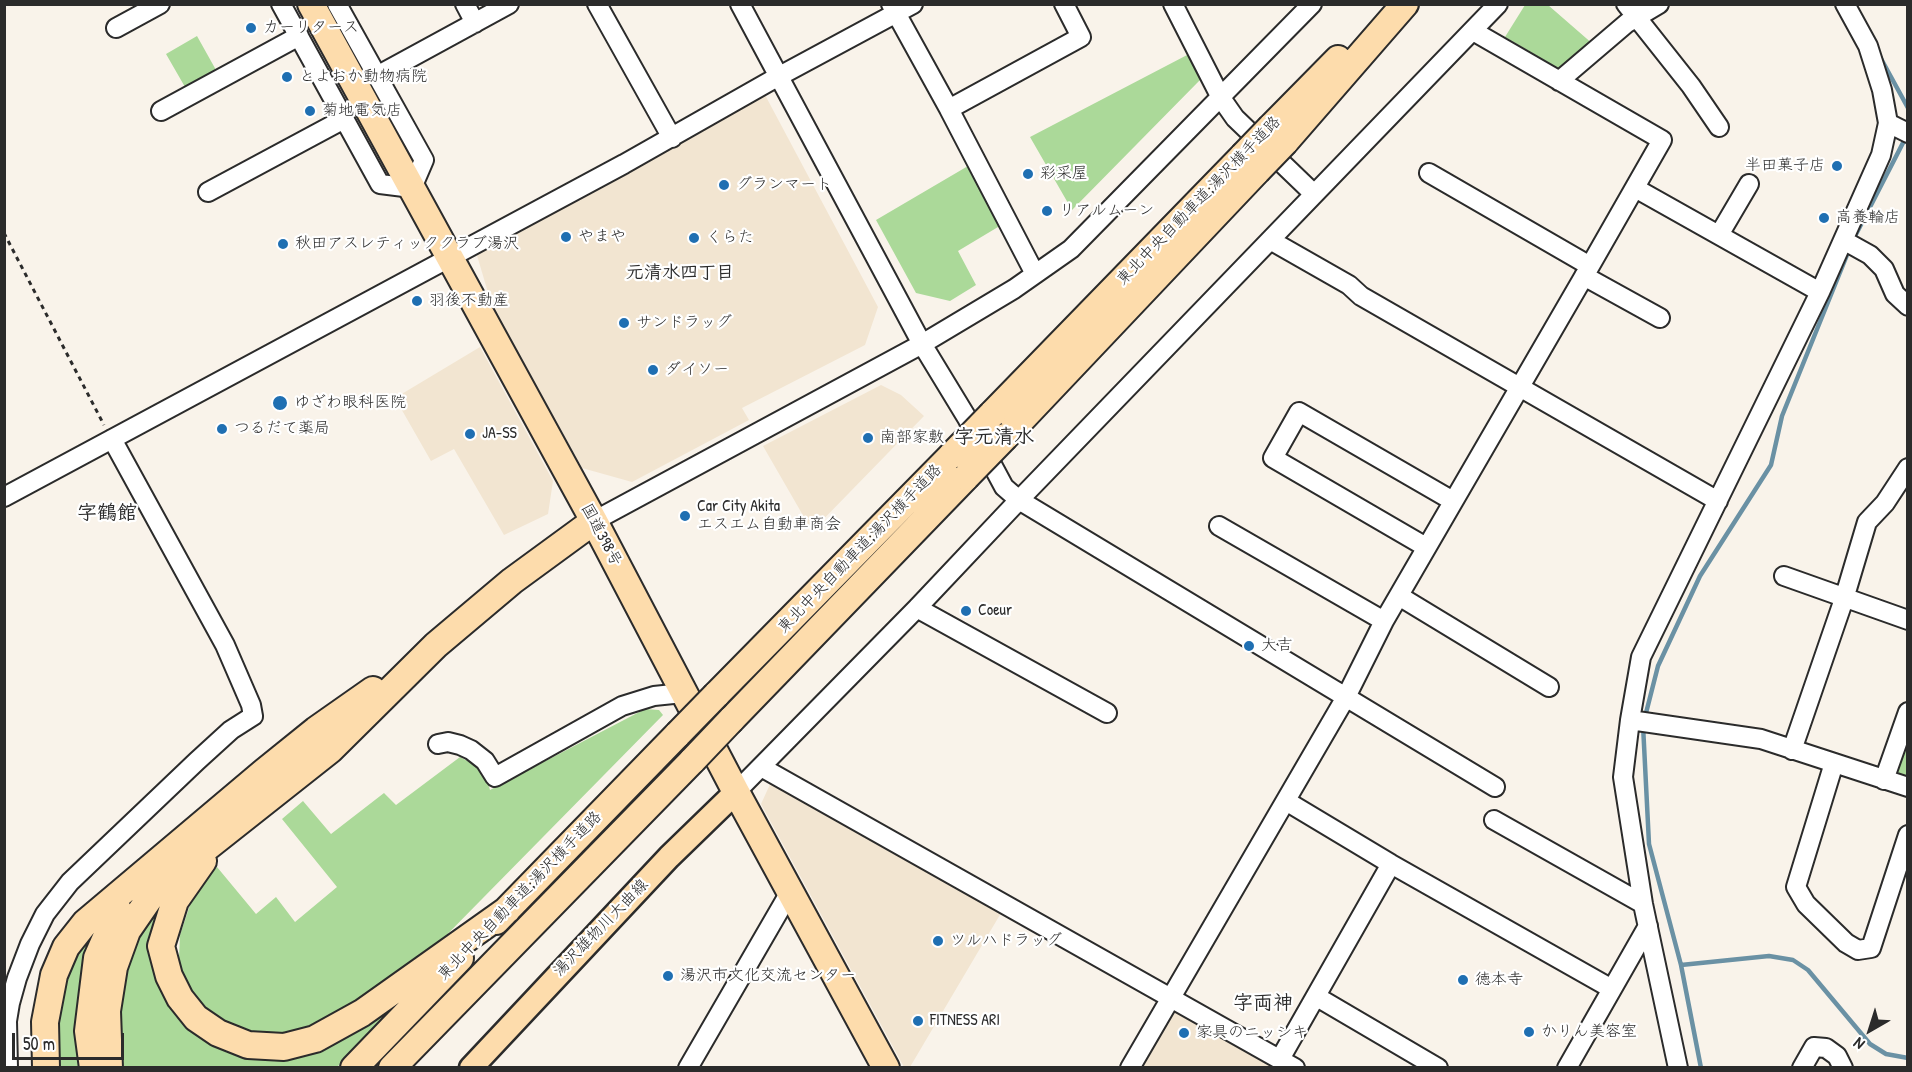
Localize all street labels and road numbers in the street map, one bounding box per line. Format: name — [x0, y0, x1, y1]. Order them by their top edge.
street label: 東北中央自動車道;湯沢横手道路 — [1113, 112, 1285, 290]
street label: 東北中央自動車道;湯沢横手道路 — [774, 460, 946, 638]
street label: 国道398号 — [577, 500, 625, 570]
street label: 東北中央自動車道;湯沢横手道路 — [434, 807, 606, 985]
street label: 湯沢雄物川大曲線 — [550, 875, 652, 981]

